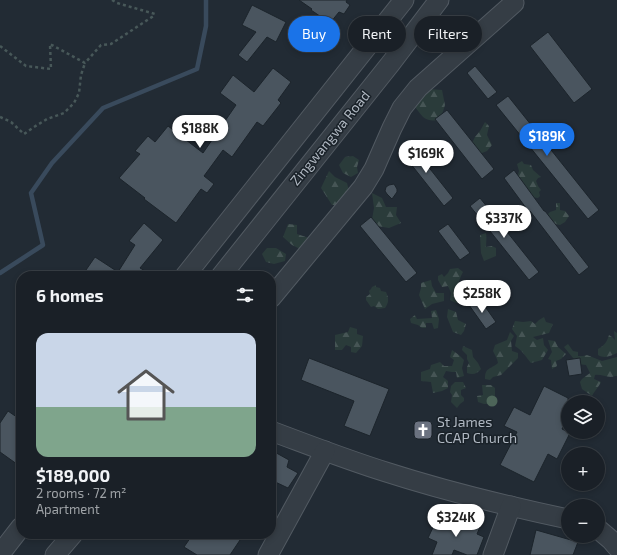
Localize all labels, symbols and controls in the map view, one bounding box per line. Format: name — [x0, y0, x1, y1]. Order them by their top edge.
chip: Buy — [288, 16, 340, 52]
chip: Rent — [348, 16, 406, 52]
chip: Filters — [414, 16, 482, 52]
street label: Zingwangwa Road — [286, 87, 373, 189]
pin: $188K — [172, 115, 228, 149]
text: $188K — [181, 120, 219, 136]
pin: $189K — [519, 123, 575, 157]
text: $189K — [528, 128, 566, 144]
pin: $169K — [398, 140, 454, 174]
text: $169K — [408, 145, 444, 161]
pin: $337K — [476, 205, 532, 239]
text: $337K — [485, 210, 523, 226]
pin: $258K — [454, 280, 510, 314]
icon: filters — [234, 284, 256, 306]
text: 6 homes — [36, 285, 104, 305]
text: $258K — [463, 285, 501, 301]
icon: home — [110, 359, 182, 431]
map controls — [561, 395, 605, 543]
button: layers — [561, 395, 605, 439]
place label: St James CCAP Church — [437, 413, 517, 446]
church icon: St James CCAP Church — [412, 419, 434, 441]
button: + — [561, 447, 605, 491]
text: $189,000 — [36, 465, 110, 485]
text: 2 rooms · 72 m² — [36, 485, 127, 501]
button: − — [561, 499, 605, 543]
text: Apartment — [36, 501, 100, 517]
pin: $324K — [428, 504, 484, 538]
text: $324K — [437, 509, 476, 525]

